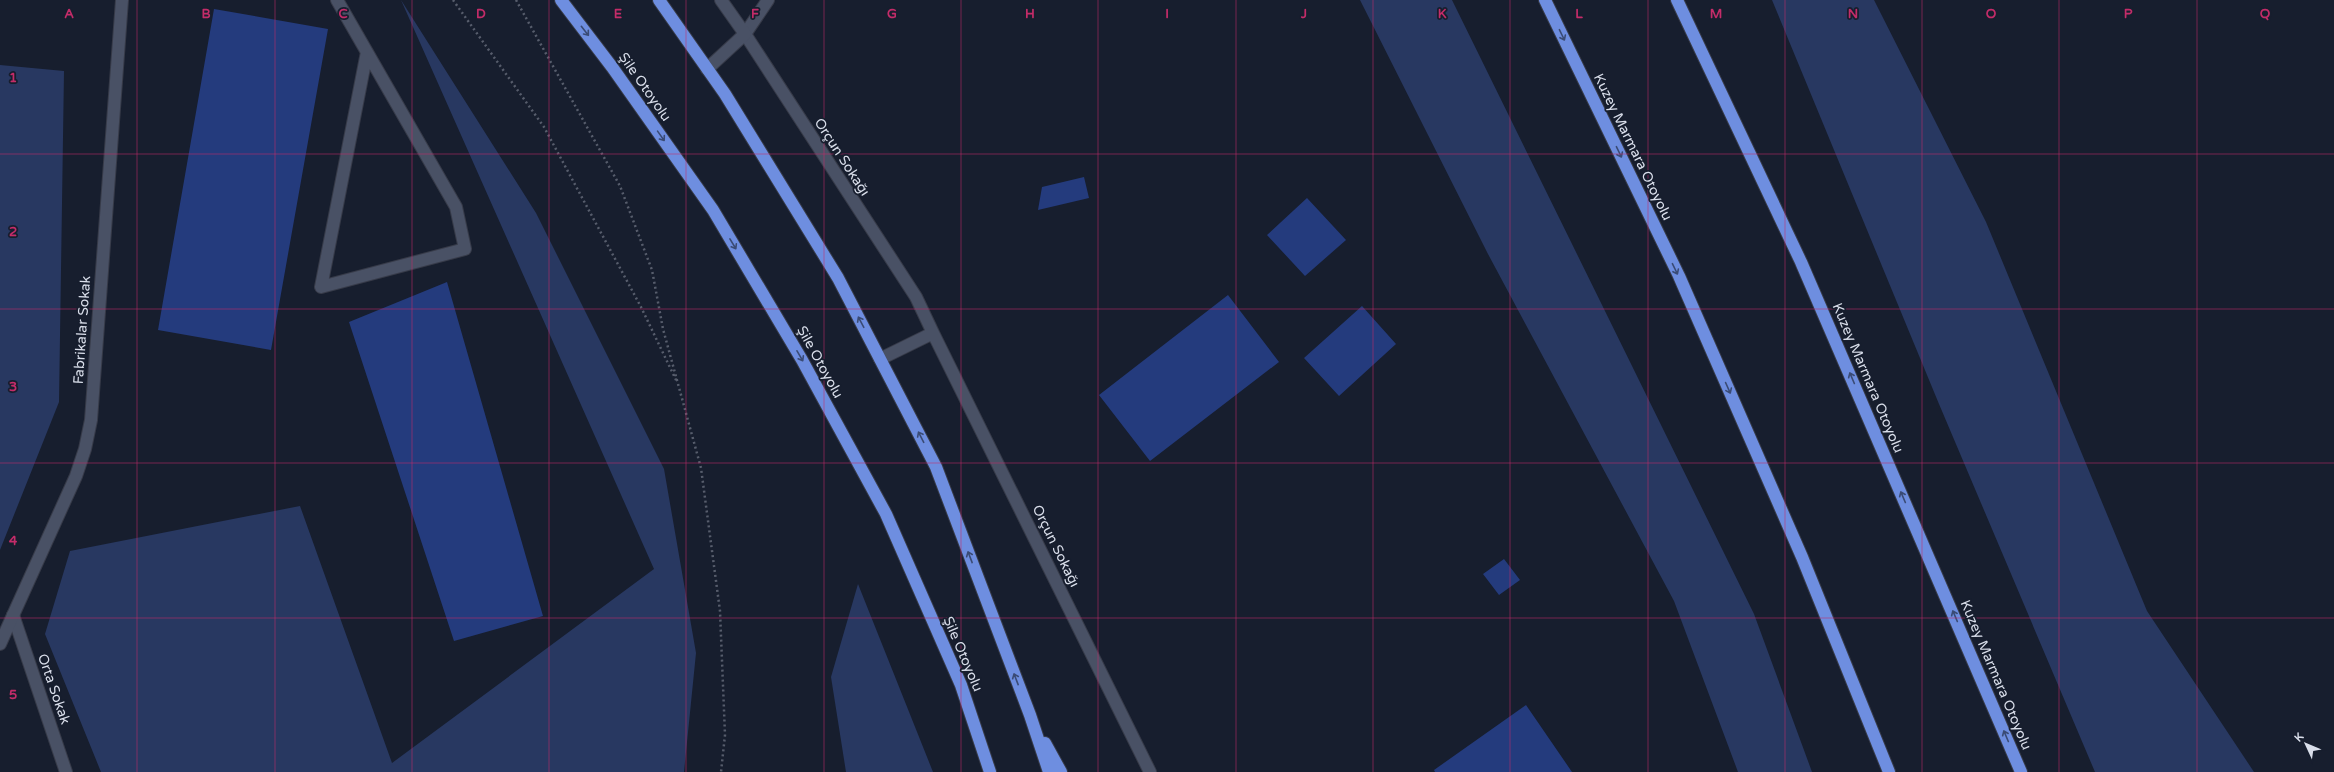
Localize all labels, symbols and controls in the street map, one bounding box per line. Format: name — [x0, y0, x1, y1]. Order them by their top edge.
text: A — [64, 6, 74, 22]
text: B — [201, 6, 211, 22]
text: C — [338, 6, 348, 22]
text: D — [476, 6, 486, 22]
text: E — [614, 6, 622, 22]
text: F — [751, 6, 759, 22]
text: G — [887, 6, 897, 22]
text: H — [1025, 6, 1035, 22]
text: I — [1165, 6, 1169, 22]
text: J — [1300, 6, 1307, 22]
text: K — [1438, 6, 1447, 22]
text: L — [1575, 6, 1583, 22]
text: M — [1710, 6, 1722, 22]
text: N — [1848, 6, 1858, 22]
text: O — [1986, 6, 1997, 22]
text: P — [2124, 6, 2133, 22]
text: Q — [2260, 6, 2271, 22]
one-way arrow — [580, 25, 589, 36]
one-way arrow — [1559, 29, 1566, 41]
street label: Şile Otoyolu — [615, 49, 675, 125]
text: 1 — [9, 70, 17, 86]
street label: Kuzey Marmara Otoyolu — [1590, 71, 1676, 223]
street label: Orçun Sokağı — [811, 115, 873, 199]
one-way arrow — [657, 130, 665, 141]
one-way arrow — [1616, 146, 1623, 158]
text: 2 — [9, 224, 17, 240]
one-way arrow — [730, 238, 738, 250]
one-way arrow — [1672, 263, 1679, 275]
street label: Fabrikalar Sokak — [70, 275, 94, 385]
street label: Kuzey Marmara Otoyolu — [1829, 300, 1907, 456]
one-way arrow — [856, 316, 864, 328]
street label: Şile Otoyolu — [793, 323, 847, 401]
one-way arrow — [796, 350, 804, 362]
one-way arrow — [1847, 372, 1855, 384]
text: 3 — [9, 379, 17, 395]
one-way arrow — [1725, 382, 1732, 394]
one-way arrow — [916, 432, 924, 444]
one-way arrow — [1899, 492, 1907, 504]
street label: Orçun Sokağı — [1029, 502, 1083, 590]
text: 4 — [9, 533, 18, 549]
one-way arrow — [966, 552, 974, 564]
street label: Kuzey Marmara Otoyolu — [1957, 597, 2035, 753]
one-way arrow — [1951, 611, 1958, 623]
street label: Şile Otoyolu — [940, 614, 986, 694]
street label: Orta Sokak — [34, 651, 74, 727]
one-way arrow — [1012, 673, 1020, 685]
text: 5 — [9, 687, 17, 703]
north arrow — [2286, 724, 2326, 764]
text: K — [2292, 730, 2307, 745]
one-way arrow — [2002, 731, 2009, 743]

